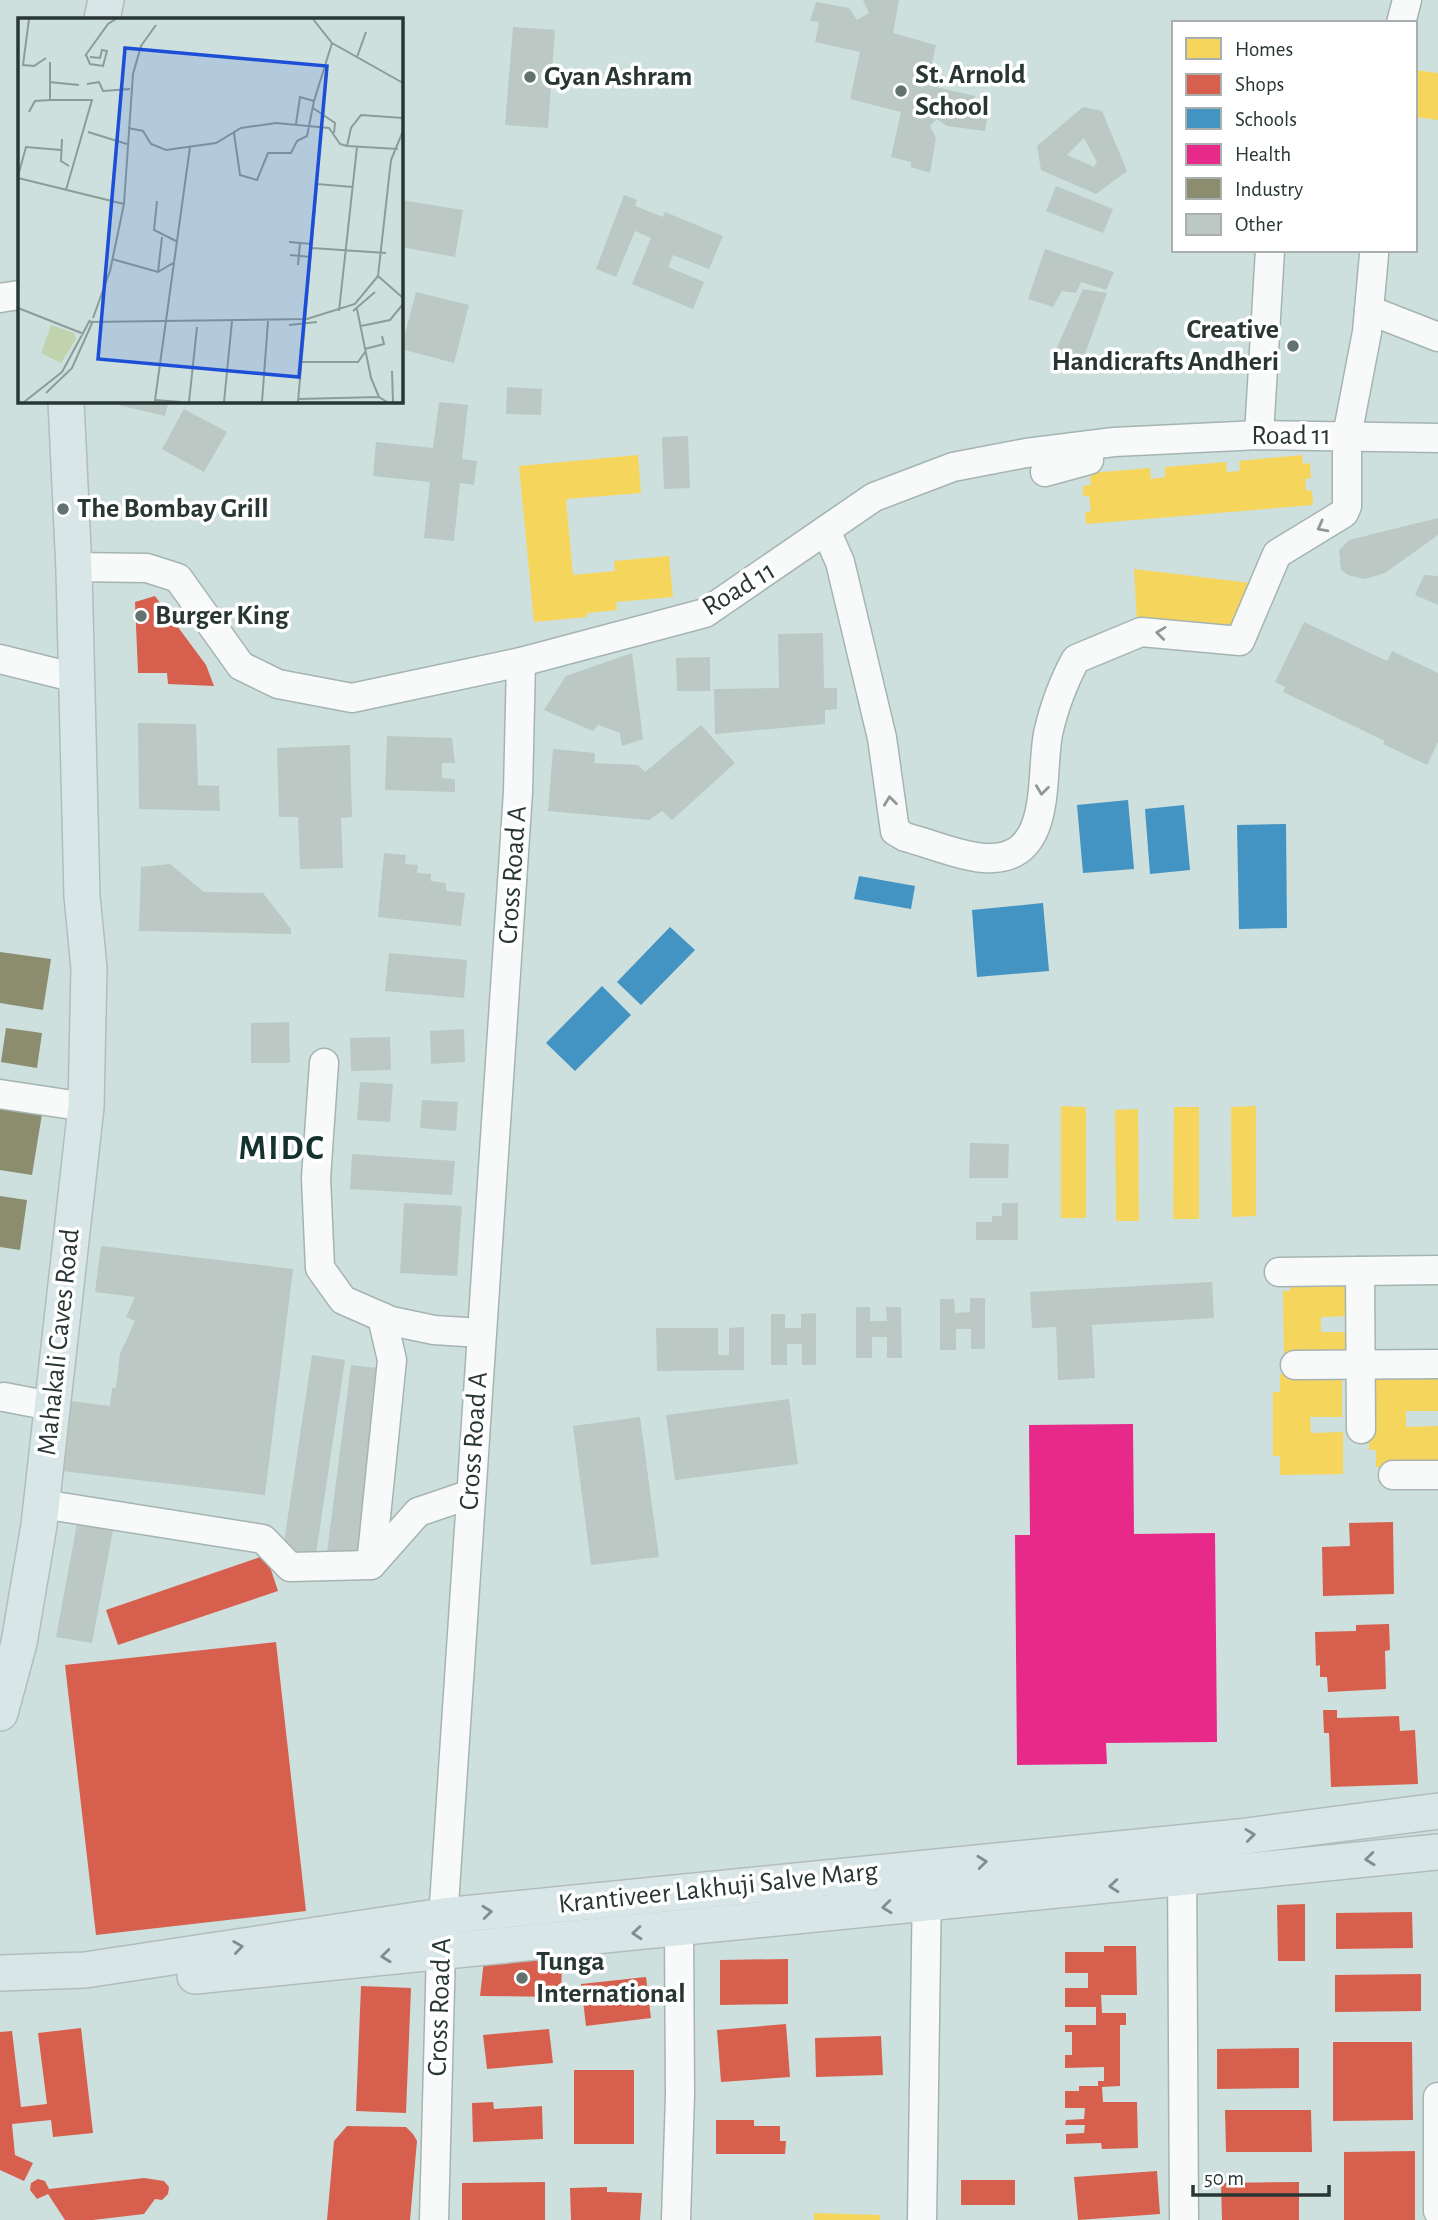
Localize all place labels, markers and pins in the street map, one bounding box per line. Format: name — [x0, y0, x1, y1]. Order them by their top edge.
place label: St. Arnold School — [915, 61, 1026, 121]
place label: Gyan Ashram — [544, 63, 692, 91]
marker: Gyan Ashram — [522, 69, 538, 85]
marker: St. Arnold School — [893, 83, 909, 99]
place label: Creative Handicrafts Andheri — [1052, 316, 1279, 376]
marker: Creative Handicrafts Andheri — [1285, 338, 1301, 354]
place label: The Bombay Grill — [77, 495, 269, 523]
marker: The Bombay Grill — [55, 501, 71, 517]
place label: Burger King — [155, 602, 290, 630]
marker: Burger King — [133, 608, 149, 624]
place label: Tunga International — [536, 1948, 686, 2008]
marker: Tunga International — [514, 1970, 530, 1986]

